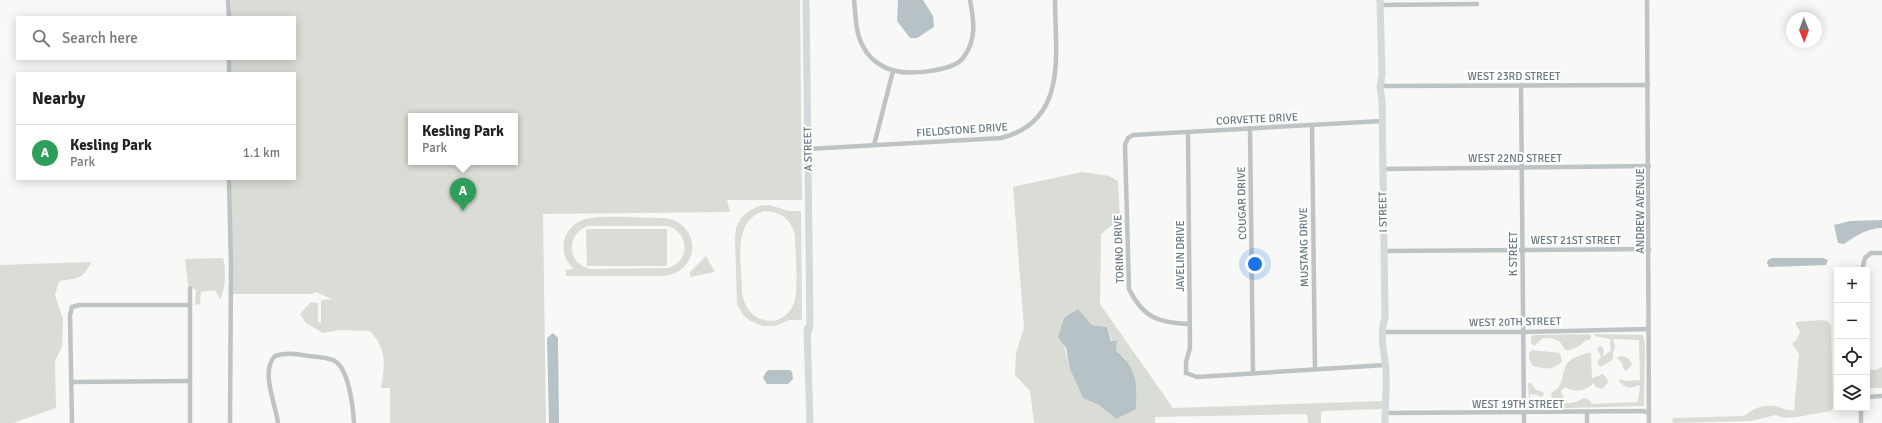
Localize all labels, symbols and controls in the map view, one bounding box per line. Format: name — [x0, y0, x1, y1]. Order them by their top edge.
north arrow — [1786, 12, 1822, 48]
search box — [16, 16, 296, 60]
icon: search — [30, 27, 52, 49]
text: Search here — [62, 29, 138, 47]
street label: WEST 23RD STREET — [1468, 70, 1561, 83]
text: Nearby — [32, 88, 85, 109]
street label: CORVETTE DRIVE — [1216, 110, 1298, 128]
popup — [408, 113, 518, 165]
street label: FIELDSTONE DRIVE — [916, 120, 1008, 140]
text: Kesling Park — [422, 122, 504, 140]
street label: A STREET — [801, 126, 815, 172]
text: Kesling Park — [70, 136, 152, 154]
text: Park — [422, 140, 447, 156]
text: A — [41, 145, 49, 161]
text: 1.1 km — [243, 145, 280, 161]
street label: WEST 22ND STREET — [1468, 152, 1562, 165]
text: Park — [70, 154, 95, 170]
street label: COUGAR DRIVE — [1235, 166, 1249, 240]
street label: ANDREW AVENUE — [1634, 168, 1647, 254]
pin: A — [450, 178, 476, 211]
street label: I STREET — [1376, 191, 1390, 233]
street label: MUSTANG DRIVE — [1297, 207, 1311, 287]
street label: TORINO DRIVE — [1111, 214, 1127, 284]
street label: JAVELIN DRIVE — [1174, 220, 1187, 292]
street label: K STREET — [1507, 231, 1520, 276]
street label: WEST 21ST STREET — [1531, 234, 1622, 247]
your location — [1245, 254, 1265, 274]
map controls — [1834, 267, 1870, 411]
button: + — [1834, 267, 1870, 303]
button: − — [1834, 303, 1870, 339]
street label: WEST 20TH STREET — [1469, 315, 1562, 329]
button: locate — [1834, 339, 1870, 375]
button: layers — [1834, 375, 1870, 411]
street label: WEST 19TH STREET — [1472, 398, 1565, 411]

